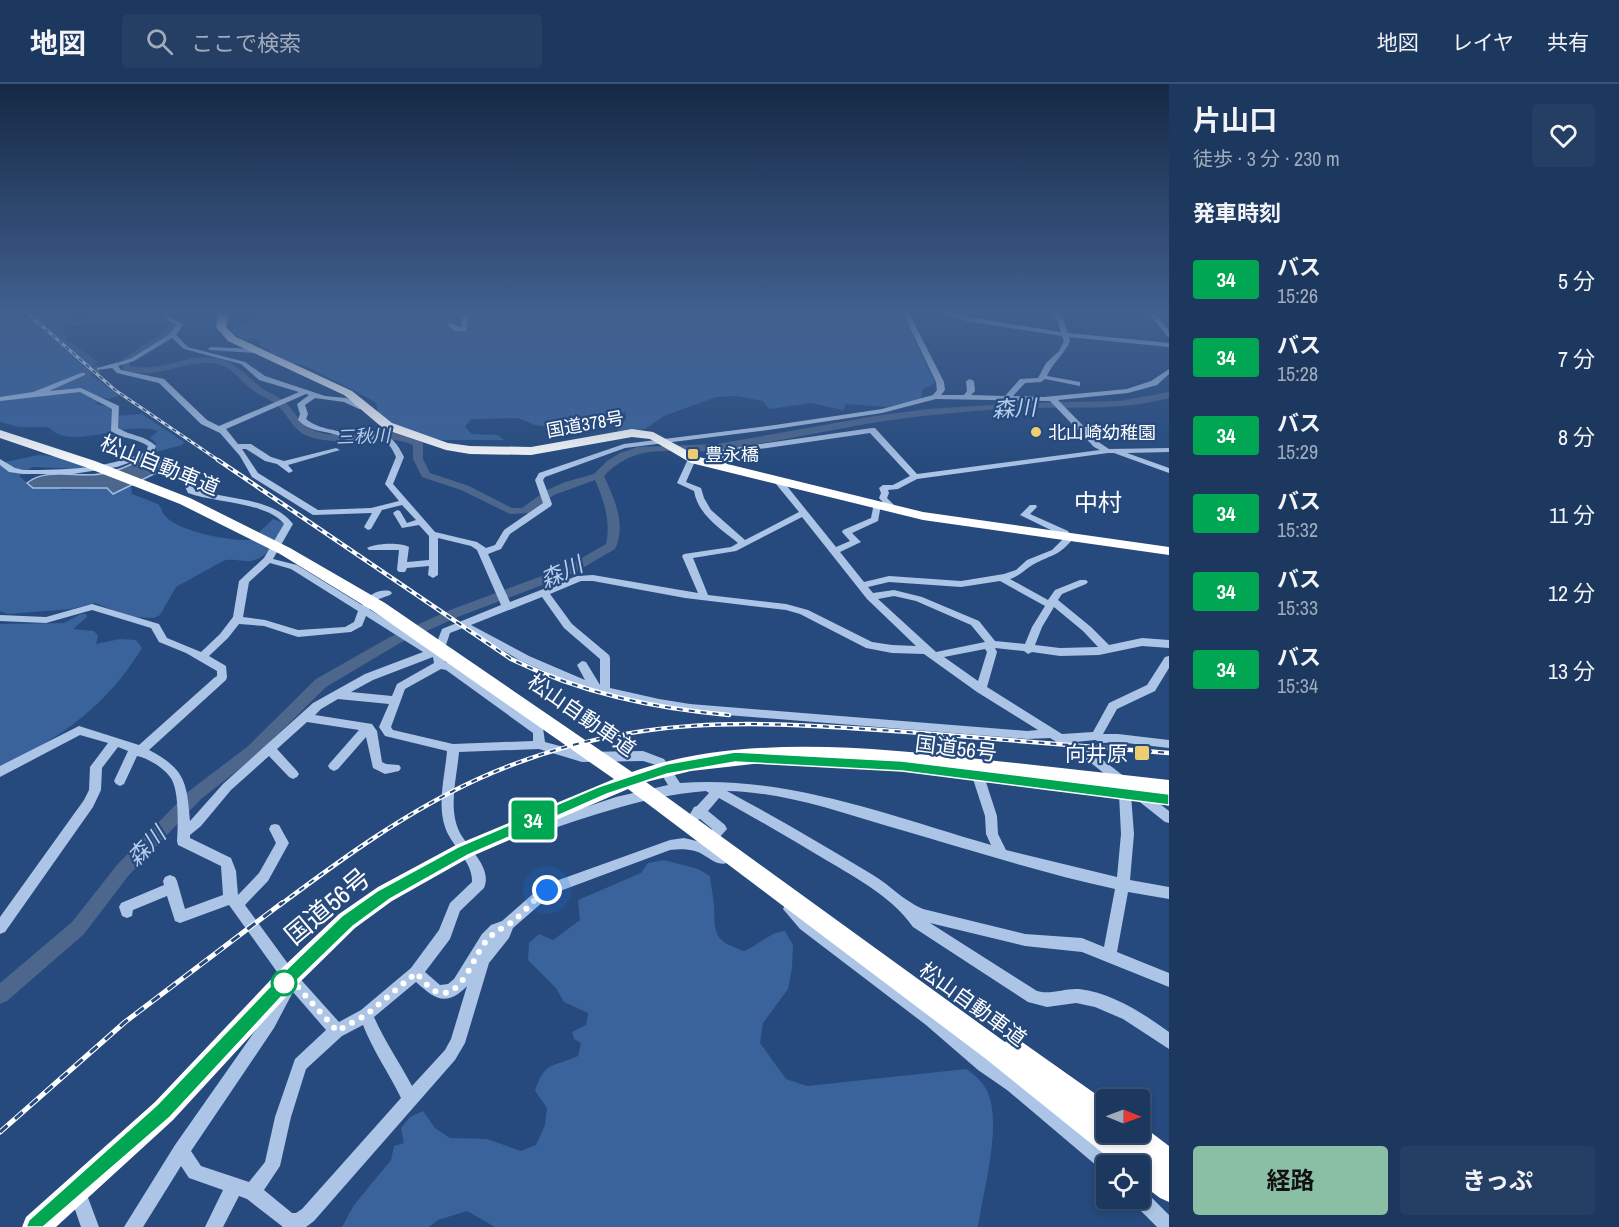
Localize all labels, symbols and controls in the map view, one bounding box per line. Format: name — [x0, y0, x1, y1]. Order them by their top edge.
search box — [122, 14, 542, 68]
text: 地図 — [30, 24, 86, 62]
icon: search — [143, 25, 176, 58]
text: ここで検索 — [191, 28, 301, 58]
text: 地図 — [1377, 28, 1419, 57]
text: レイヤ — [1452, 28, 1514, 57]
text: 共有 — [1547, 28, 1589, 57]
text: 片山口 — [1193, 101, 1277, 139]
button: heart — [1532, 104, 1595, 167]
text: 徒歩 · 3 分 · 230 m — [1193, 145, 1340, 172]
text: 発車時刻 — [1193, 198, 1281, 228]
text: バス — [1277, 252, 1321, 282]
text: 34 — [1216, 265, 1236, 294]
text: 5 分 — [1558, 266, 1595, 296]
text: 15:26 — [1277, 282, 1318, 309]
text: バス — [1277, 330, 1321, 360]
text: 34 — [1216, 343, 1236, 372]
text: 7 分 — [1558, 344, 1595, 374]
text: 15:28 — [1277, 360, 1318, 387]
water label: 森川 — [991, 392, 1039, 424]
street label: 国道378号 — [544, 405, 626, 443]
text: バス — [1277, 408, 1321, 438]
place label: 北山崎幼稚園 — [1048, 420, 1156, 445]
text: 34 — [1216, 421, 1236, 450]
water label: 三秋川 — [336, 422, 392, 449]
text: 8 分 — [1558, 422, 1595, 452]
marker: 北山崎幼稚園 — [1029, 425, 1043, 439]
street label: 松山自動車道 — [96, 428, 224, 502]
text: 15:29 — [1277, 438, 1318, 465]
place label: 豊永橋 — [705, 442, 759, 467]
marker: 豊永橋 — [686, 447, 700, 461]
district label: 中村 — [1074, 486, 1122, 518]
text: バス — [1277, 486, 1321, 516]
text: 34 — [1216, 499, 1236, 528]
text: 11 分 — [1549, 500, 1595, 530]
text: 15:32 — [1277, 516, 1318, 543]
water label: 森川 — [535, 548, 589, 595]
text: バス — [1277, 564, 1321, 594]
text: 34 — [1216, 577, 1236, 606]
text: 12 分 — [1548, 578, 1595, 608]
text: 15:33 — [1277, 594, 1318, 621]
text: バス — [1277, 642, 1321, 672]
text: 34 — [1216, 655, 1236, 684]
text: 13 分 — [1548, 656, 1595, 686]
street label: 松山自動車道 — [522, 667, 642, 763]
text: 15:34 — [1277, 672, 1318, 699]
street label: 国道56号 — [913, 729, 999, 767]
place label: 向井原 — [1065, 739, 1128, 768]
marker: 向井原 — [1133, 744, 1151, 762]
line badge: 34 — [506, 800, 560, 840]
text: 34 — [523, 806, 543, 835]
water label: 森川 — [120, 818, 173, 872]
street label: 国道56号 — [277, 860, 377, 952]
your location — [532, 875, 562, 905]
street label: 松山自動車道 — [914, 955, 1032, 1053]
unlabelled marker — [271, 970, 297, 996]
north arrow — [1096, 1089, 1150, 1143]
map controls — [1096, 1089, 1150, 1209]
button: 経路 — [1193, 1146, 1388, 1215]
button: きっぷ — [1400, 1146, 1595, 1215]
button: locate — [1096, 1155, 1150, 1209]

